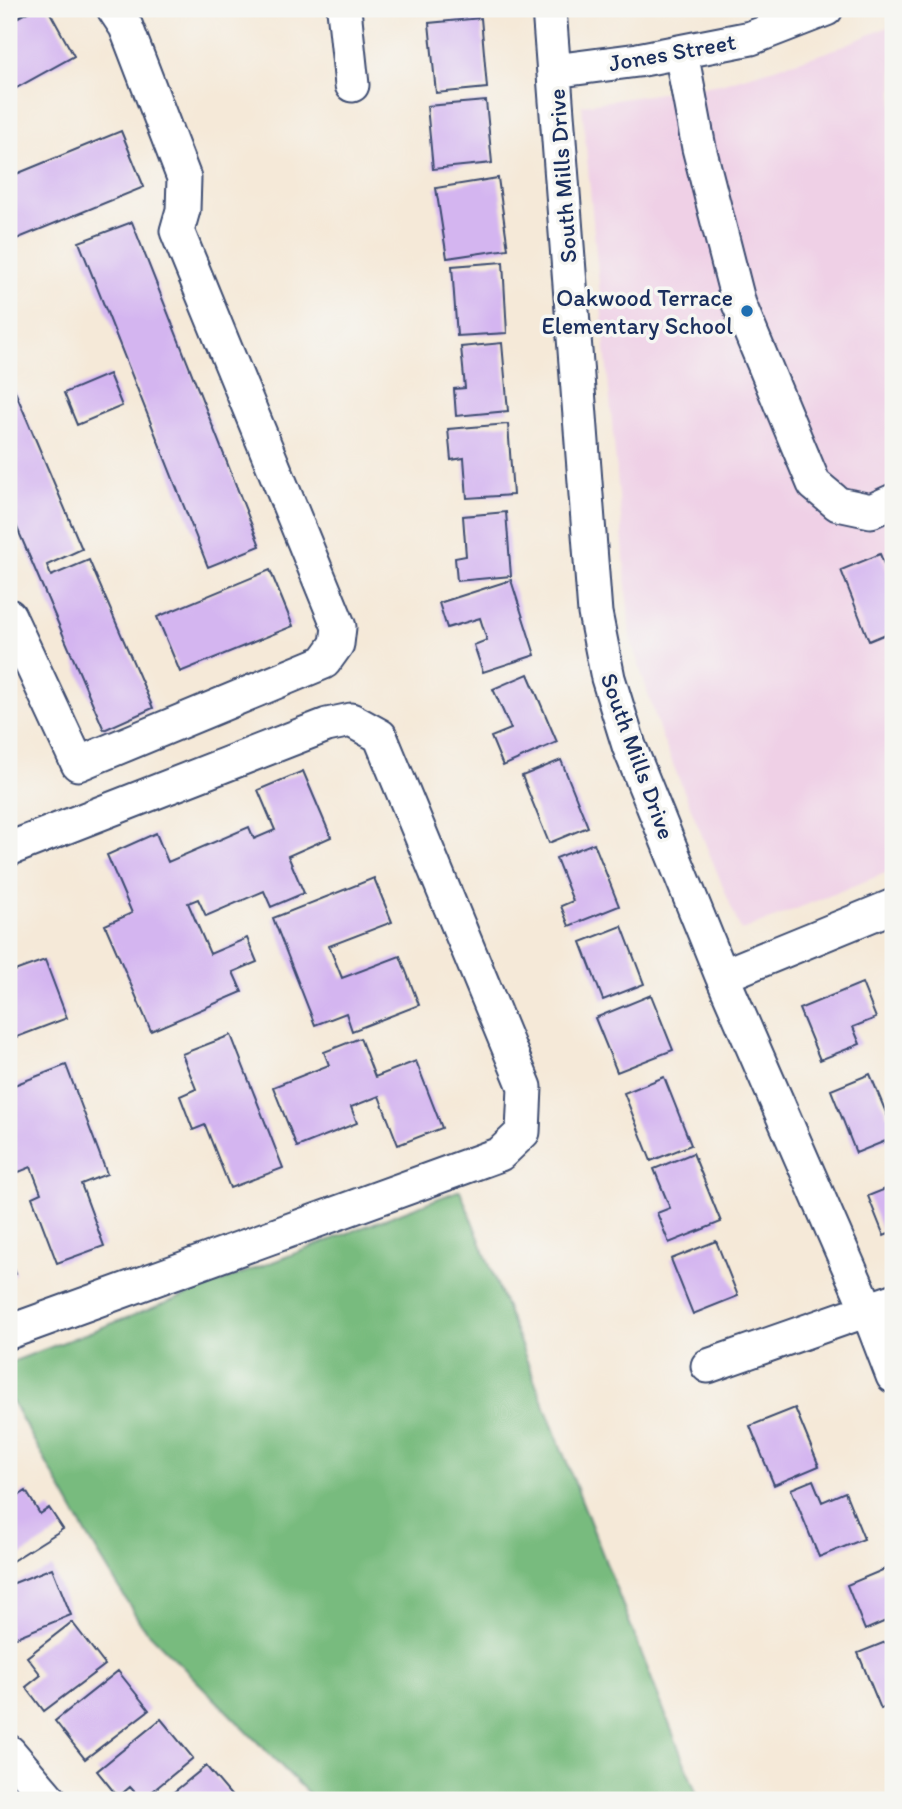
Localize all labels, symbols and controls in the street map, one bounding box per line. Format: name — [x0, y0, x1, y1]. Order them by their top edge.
street label: Jones Street — [606, 27, 738, 77]
street label: South Mills Drive — [541, 88, 583, 264]
place label: Oakwood Terrace Elementary School — [542, 283, 733, 340]
marker: Oakwood Terrace Elementary School — [739, 303, 755, 319]
street label: South Mills Drive — [594, 669, 682, 843]

